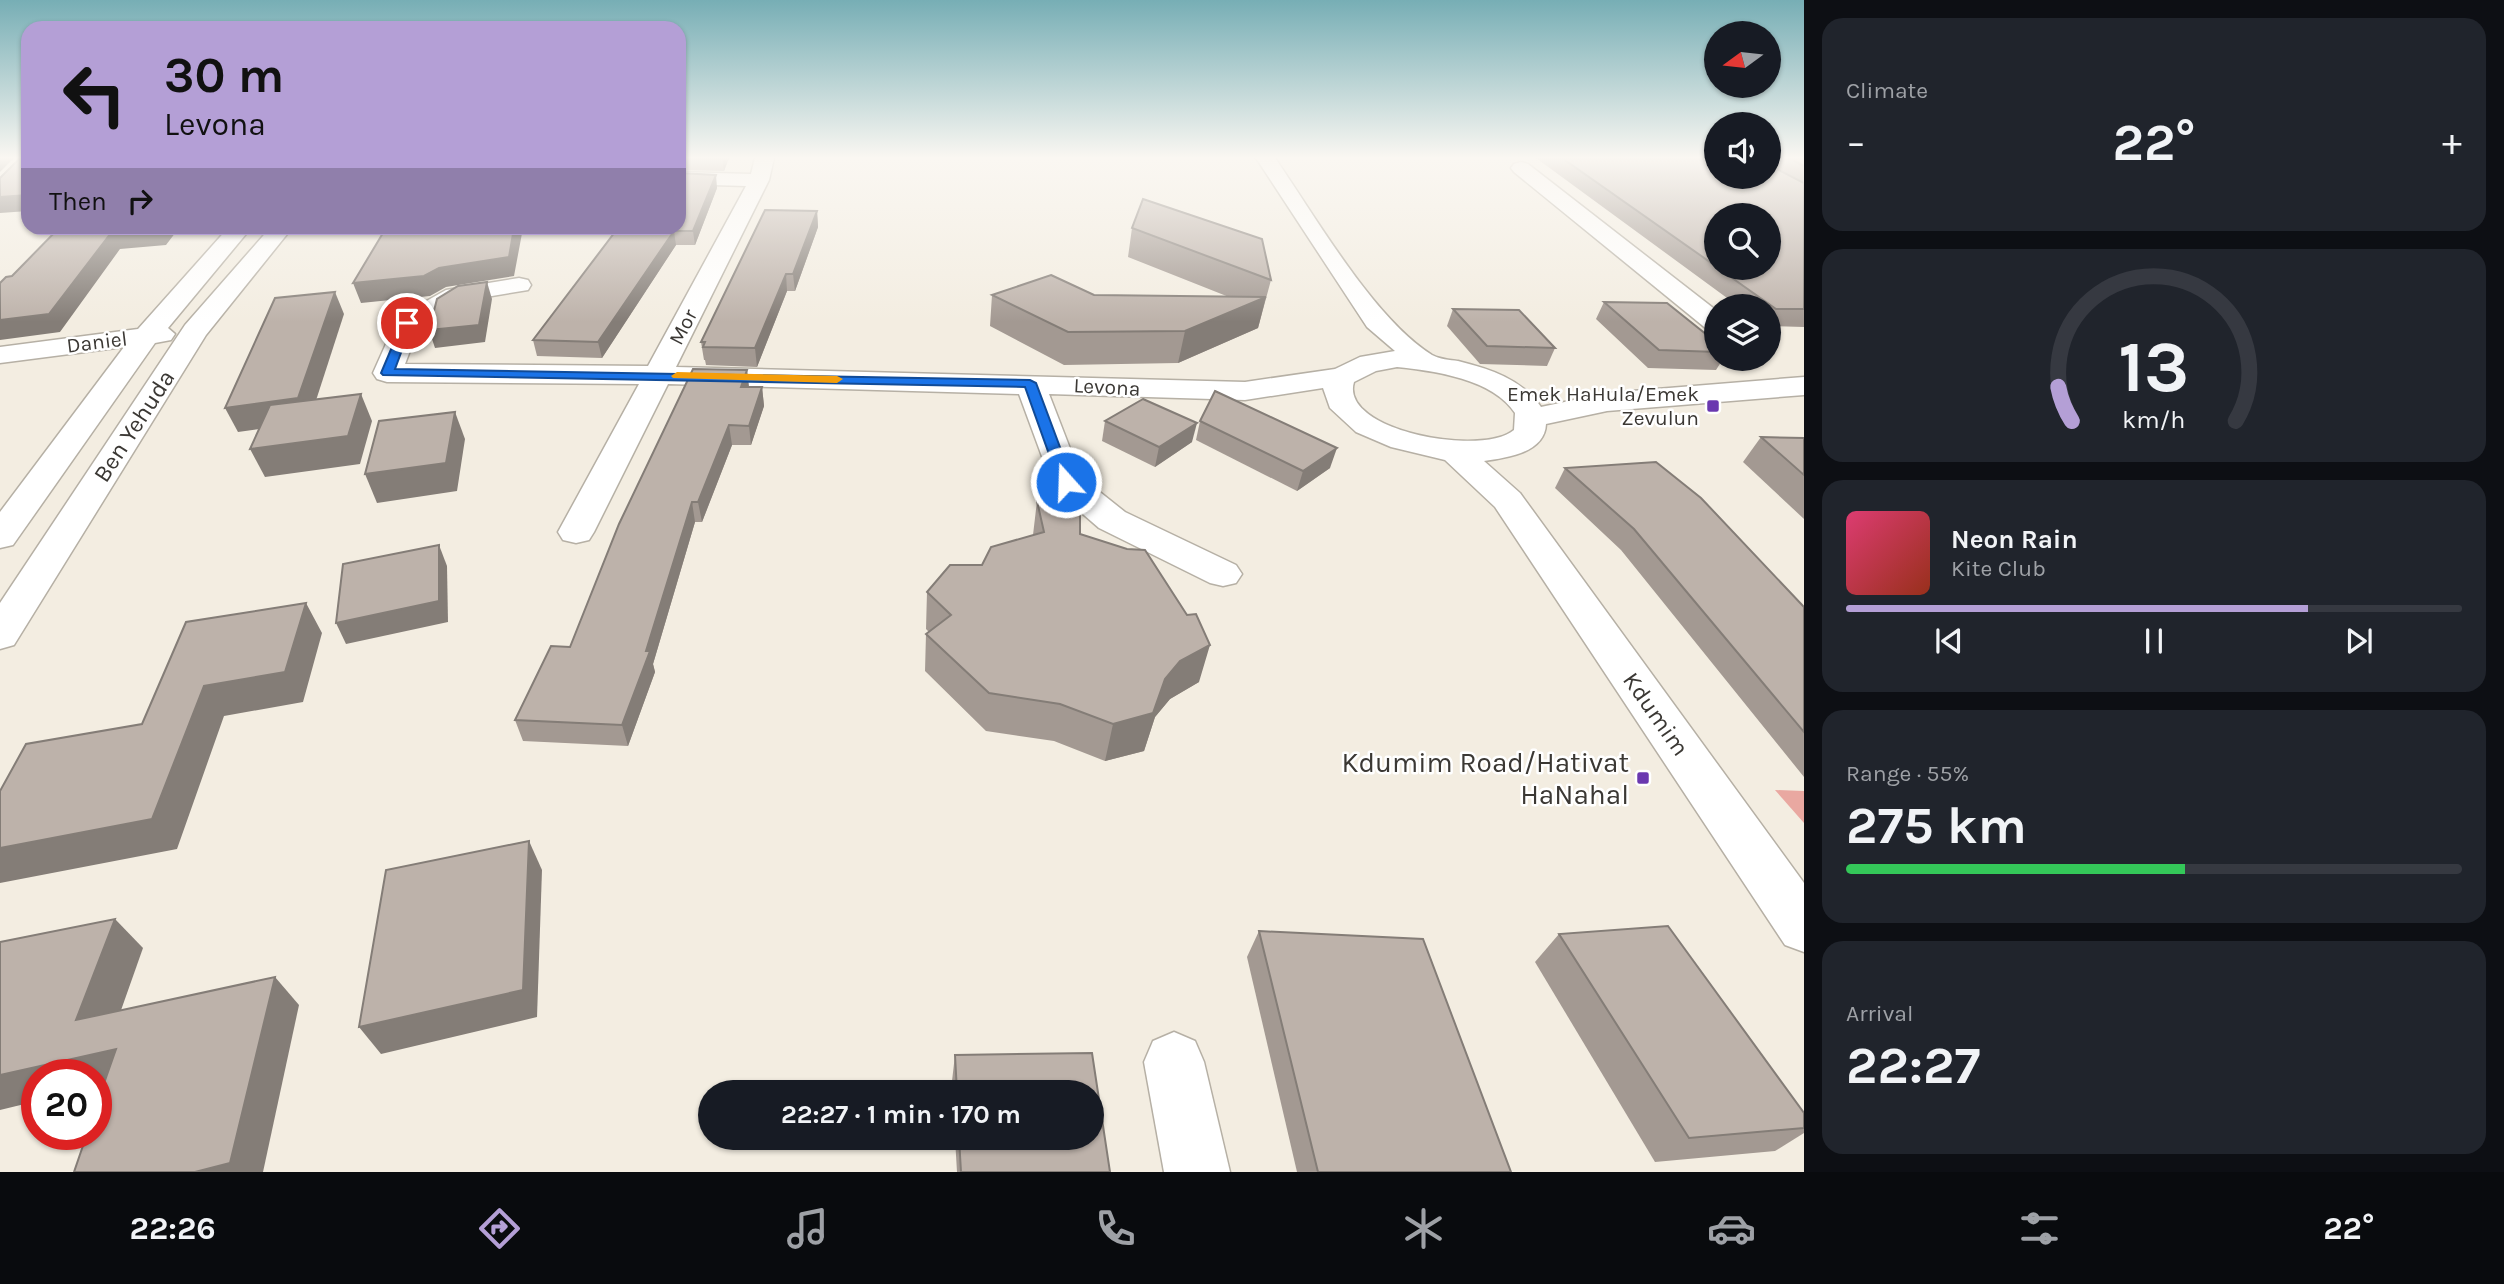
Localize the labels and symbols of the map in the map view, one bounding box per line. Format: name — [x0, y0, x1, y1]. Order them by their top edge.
north arrow — [1704, 21, 1782, 98]
pin — [377, 293, 437, 353]
street label: Mor — [664, 305, 702, 349]
street label: Daniel — [65, 326, 129, 358]
street label: Ben Yehuda — [87, 365, 181, 487]
street label: Levona — [1073, 373, 1141, 401]
place label: Emek HaHula/Emek Zevulun — [1507, 382, 1699, 430]
marker: Emek HaHula/Emek Zevulun — [1705, 398, 1721, 414]
position arrow — [1029, 445, 1103, 519]
street label: Kdumim — [1617, 667, 1695, 761]
place label: Kdumim Road/Hativat HaNahal — [1342, 746, 1629, 811]
marker: Kdumim Road/Hativat HaNahal — [1635, 770, 1651, 786]
speed limit sign: 20 — [21, 1059, 112, 1150]

